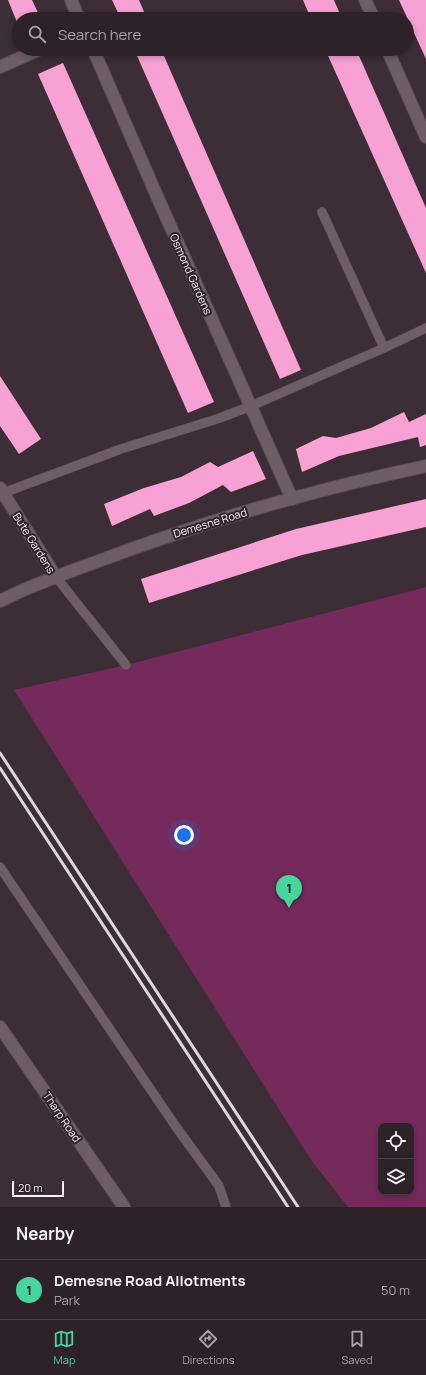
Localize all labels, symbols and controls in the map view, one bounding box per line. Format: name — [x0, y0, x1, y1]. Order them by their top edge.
search box — [12, 12, 414, 56]
icon: search — [26, 23, 48, 45]
text: Search here — [58, 24, 141, 45]
street label: Osmond Gardens — [167, 231, 216, 317]
street label: Demesne Road — [171, 504, 249, 541]
street label: Bute Gardens — [10, 510, 59, 576]
your location — [174, 825, 194, 845]
pin: 1 — [276, 875, 302, 908]
street label: Tharp Road — [40, 1088, 85, 1145]
map controls — [378, 1123, 414, 1195]
button: locate — [378, 1123, 414, 1159]
button: layers — [378, 1159, 414, 1195]
scale bar — [12, 1179, 64, 1198]
text: 20 m — [18, 1180, 43, 1195]
text: Nearby — [16, 1222, 74, 1245]
text: Demesne Road Allotments — [54, 1270, 246, 1291]
text: 1 — [26, 1281, 32, 1299]
text: 50 m — [381, 1281, 410, 1299]
text: Park — [54, 1291, 80, 1309]
tab: Map — [53, 1328, 75, 1367]
tab: Directions — [182, 1328, 235, 1367]
tab: Saved — [342, 1328, 373, 1367]

